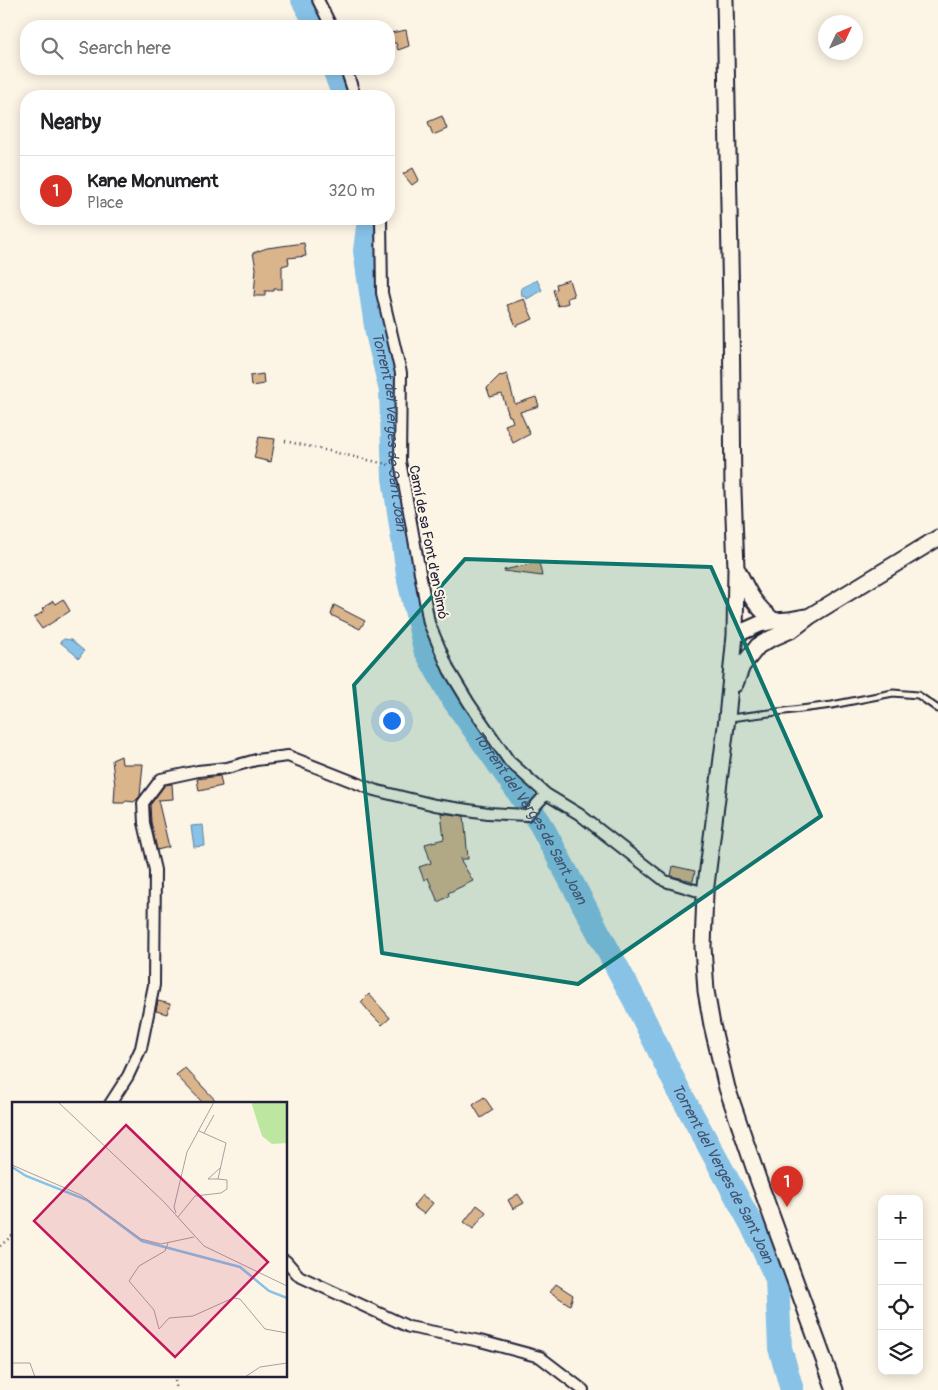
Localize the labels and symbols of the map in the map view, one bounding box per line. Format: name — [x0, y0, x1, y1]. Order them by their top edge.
north arrow — [818, 15, 863, 60]
water label: Torrent del Verges de Sant Joan — [367, 330, 411, 534]
street label: Camí de sa Font d'en Simó — [405, 464, 452, 621]
your location — [379, 708, 405, 734]
water label: Torrent del Verges de Sant Joan — [469, 728, 591, 909]
water label: Torrent del Verges de Sant Joan — [667, 1081, 778, 1268]
inset map — [12, 1102, 288, 1378]
pin: 1 — [771, 1166, 803, 1207]

